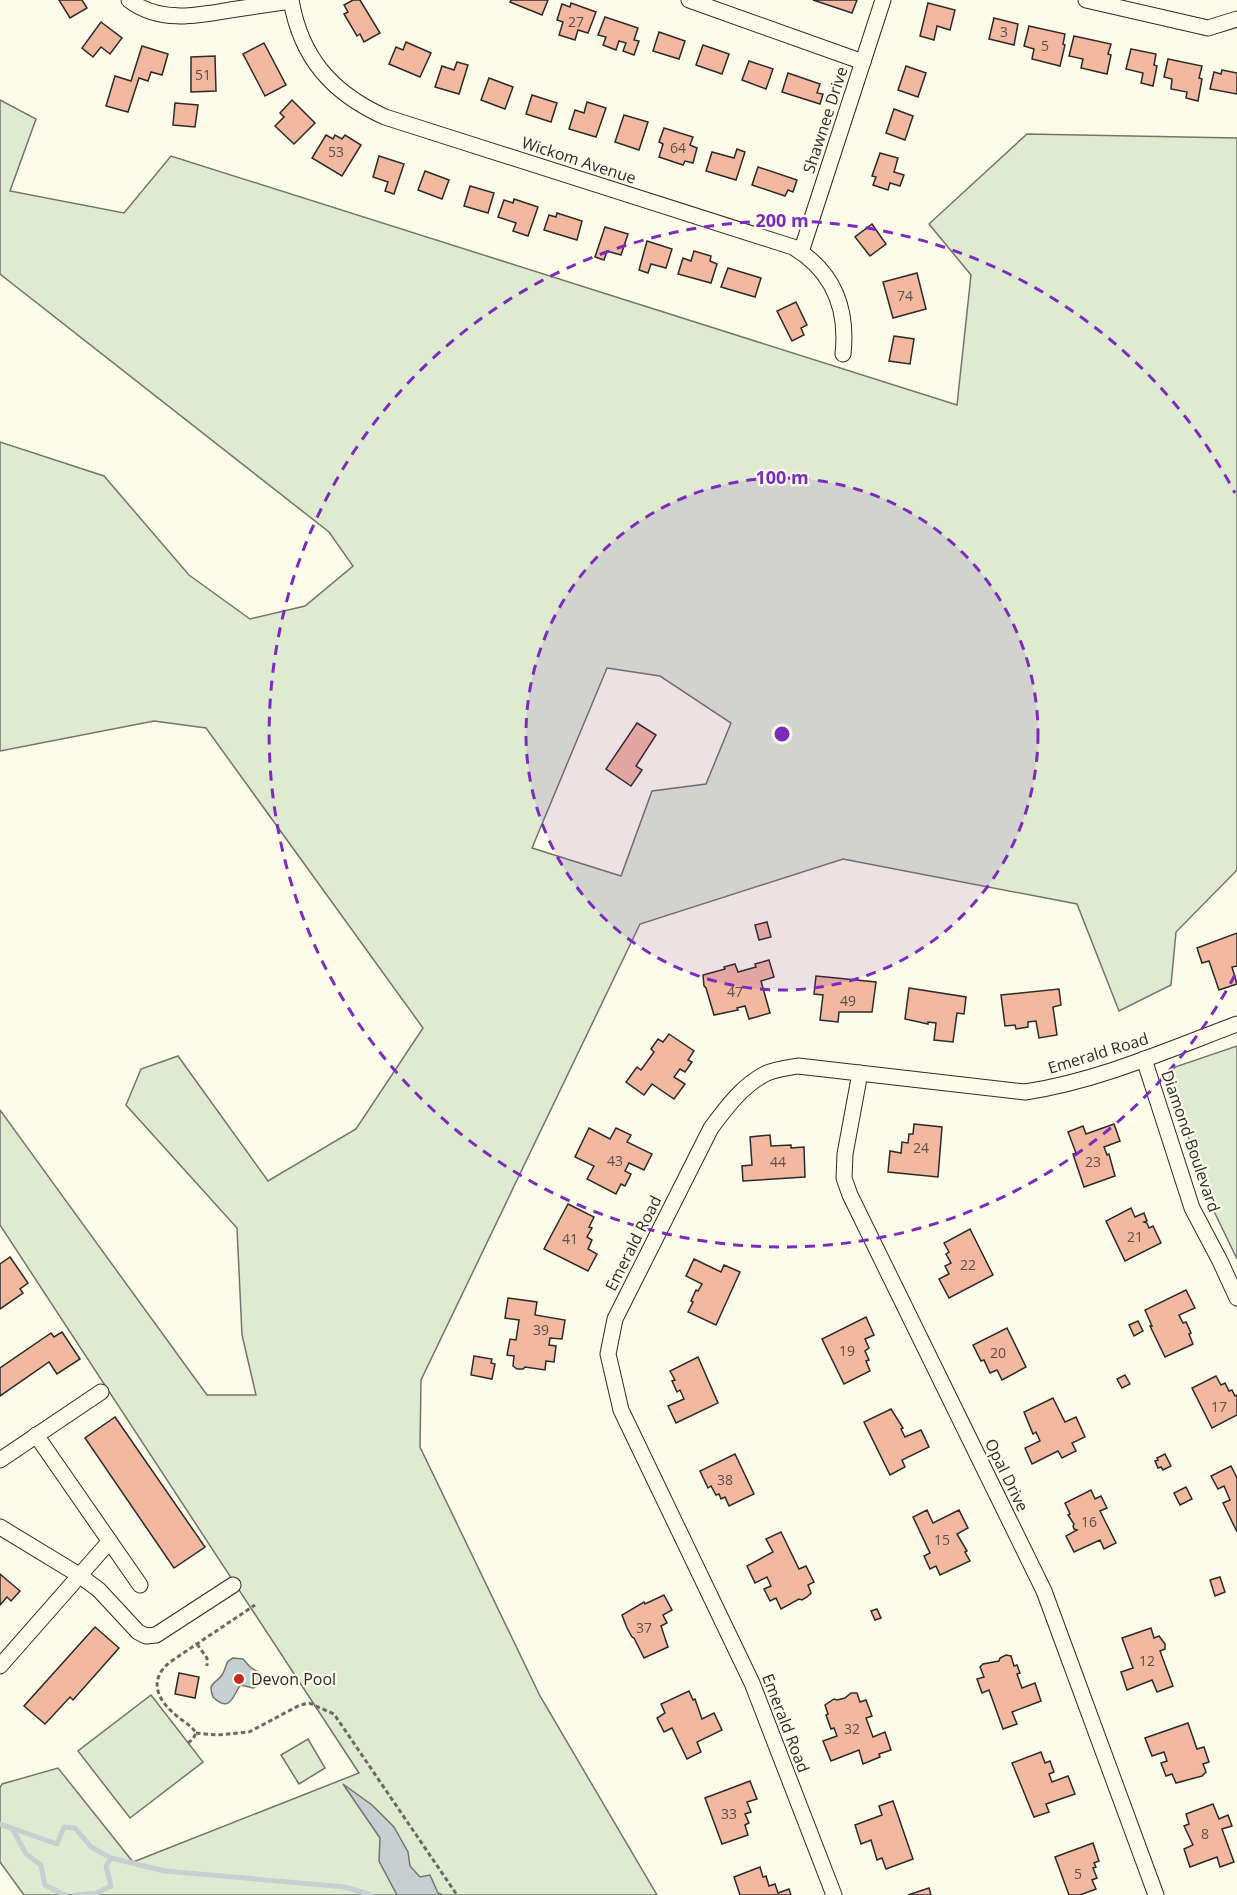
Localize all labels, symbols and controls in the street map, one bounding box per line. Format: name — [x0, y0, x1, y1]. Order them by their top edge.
house number: 27 — [568, 12, 584, 31]
house number: 3 — [1000, 22, 1008, 41]
house number: 5 — [1041, 36, 1049, 55]
street label: Shawnee Drive — [797, 64, 853, 176]
house number: 51 — [195, 65, 211, 84]
street label: Wickom Avenue — [519, 131, 639, 189]
house number: 64 — [670, 138, 686, 157]
house number: 53 — [328, 142, 344, 161]
text: 200 m — [755, 208, 809, 232]
house number: 74 — [897, 286, 913, 305]
text: 100 m — [755, 465, 809, 489]
centre of rings — [772, 724, 792, 744]
house number: 47 — [727, 982, 743, 1001]
house number: 49 — [840, 991, 856, 1010]
street label: Emerald Road — [1045, 1027, 1151, 1079]
street label: Diamond Boulevard — [1156, 1067, 1226, 1215]
house number: 24 — [913, 1138, 929, 1157]
house number: 43 — [607, 1151, 623, 1170]
house number: 44 — [770, 1152, 786, 1171]
house number: 23 — [1085, 1152, 1101, 1171]
street label: Emerald Road — [600, 1192, 666, 1294]
house number: 21 — [1127, 1227, 1143, 1246]
house number: 41 — [562, 1229, 578, 1248]
house number: 22 — [960, 1255, 976, 1274]
house number: 39 — [533, 1320, 549, 1339]
house number: 19 — [839, 1341, 855, 1360]
house number: 20 — [990, 1343, 1006, 1362]
house number: 17 — [1211, 1397, 1227, 1416]
street label: Opal Drive — [980, 1435, 1034, 1515]
house number: 38 — [717, 1470, 733, 1489]
house number: 16 — [1081, 1512, 1097, 1531]
house number: 15 — [934, 1530, 950, 1549]
house number: 37 — [636, 1618, 652, 1637]
house number: 12 — [1139, 1651, 1155, 1670]
place label: Devon Pool — [251, 1668, 336, 1690]
street label: Emerald Road — [757, 1670, 815, 1776]
marker: Devon Pool — [232, 1672, 246, 1686]
house number: 32 — [844, 1719, 860, 1738]
house number: 33 — [721, 1804, 737, 1823]
house number: 8 — [1201, 1824, 1209, 1843]
house number: 5 — [1074, 1864, 1082, 1883]

